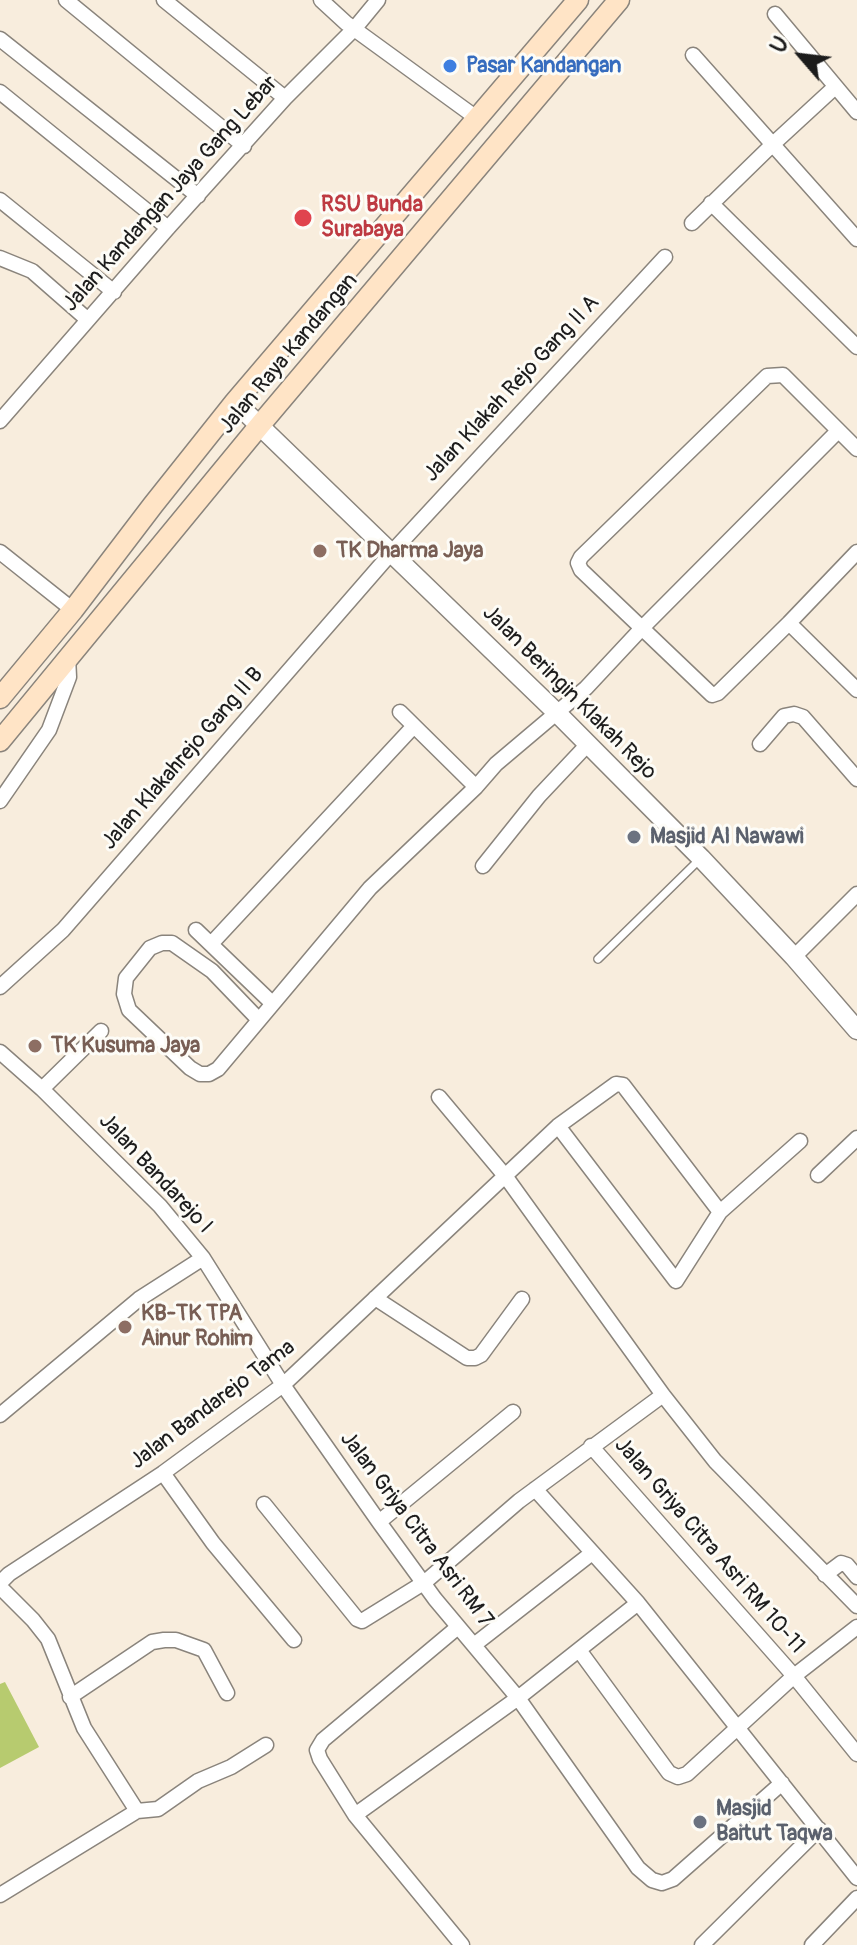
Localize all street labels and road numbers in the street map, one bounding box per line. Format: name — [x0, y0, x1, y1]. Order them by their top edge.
street label: Jalan Kandangan Jaya Gang Lebar — [58, 71, 284, 317]
street label: Jalan Raya Kandangan — [214, 268, 364, 440]
street label: Jalan Klakah Rejo Gang II A — [419, 290, 605, 488]
street label: Jalan Beringin Klakah Rejo — [476, 600, 662, 786]
street label: Jalan Klakahrejo Gang II B — [97, 662, 269, 856]
street label: Jalan Bandarejo I — [93, 1109, 217, 1239]
street label: Jalan Bandarejo Tama — [126, 1335, 300, 1475]
street label: Jalan Griya Citra Asri RM 7 — [334, 1427, 498, 1633]
street label: Jalan Griya Citra Asri RM 10-11 — [608, 1433, 810, 1659]

